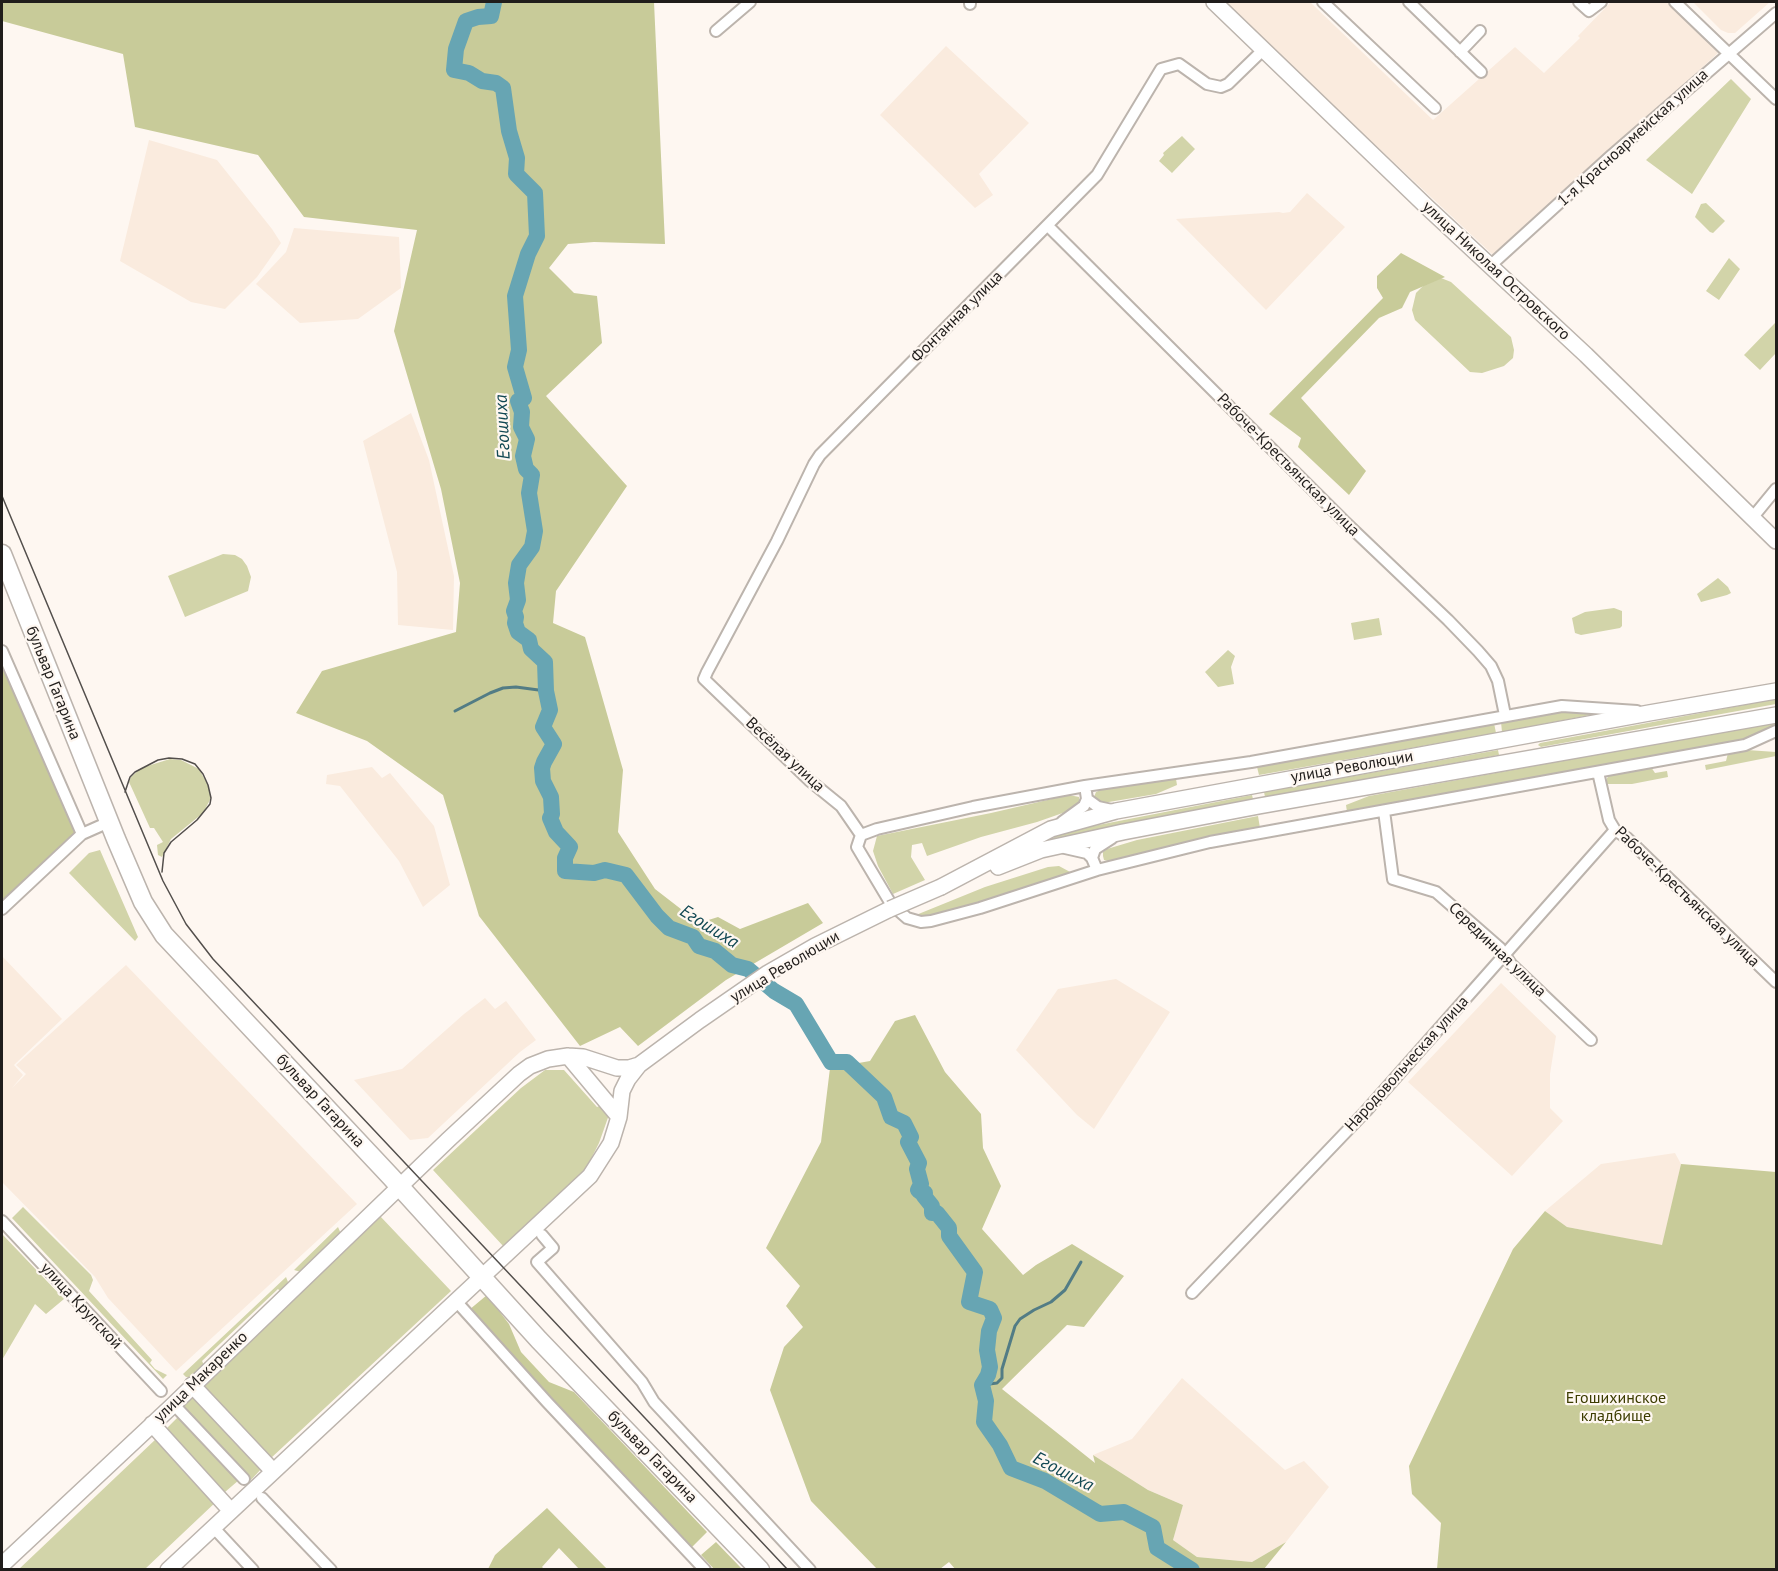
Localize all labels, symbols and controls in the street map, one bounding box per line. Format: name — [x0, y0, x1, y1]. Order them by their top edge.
street label: 1-я Красноармейская улица — [1554, 65, 1712, 211]
street label: улица Николая Островского — [1418, 197, 1574, 345]
street label: Фонтанная улица — [907, 267, 1007, 367]
street label: Рабоче-Крестьянская улица — [1213, 390, 1363, 540]
water label: Егошиха — [491, 394, 515, 460]
street label: бульвар Гагарина — [21, 623, 85, 743]
street label: Весёлая улица — [742, 714, 828, 796]
street label: улица Революции — [1289, 747, 1415, 787]
street label: Рабоче-Крестьянская улица — [1611, 823, 1763, 971]
street label: Серединная улица — [1444, 899, 1550, 1001]
water label: Егошиха — [676, 901, 742, 953]
street label: улица Революции — [727, 927, 843, 1007]
street label: Народовольческая улица — [1341, 992, 1473, 1136]
street label: бульвар Гагарина — [272, 1050, 368, 1152]
street label: улица Крупской — [36, 1259, 126, 1353]
street label: улица Макаренко — [150, 1327, 252, 1427]
park label: Егошихинское кладбище — [1566, 1388, 1666, 1426]
street label: бульвар Гагарина — [603, 1407, 701, 1507]
water label: Егошиха — [1029, 1448, 1097, 1496]

